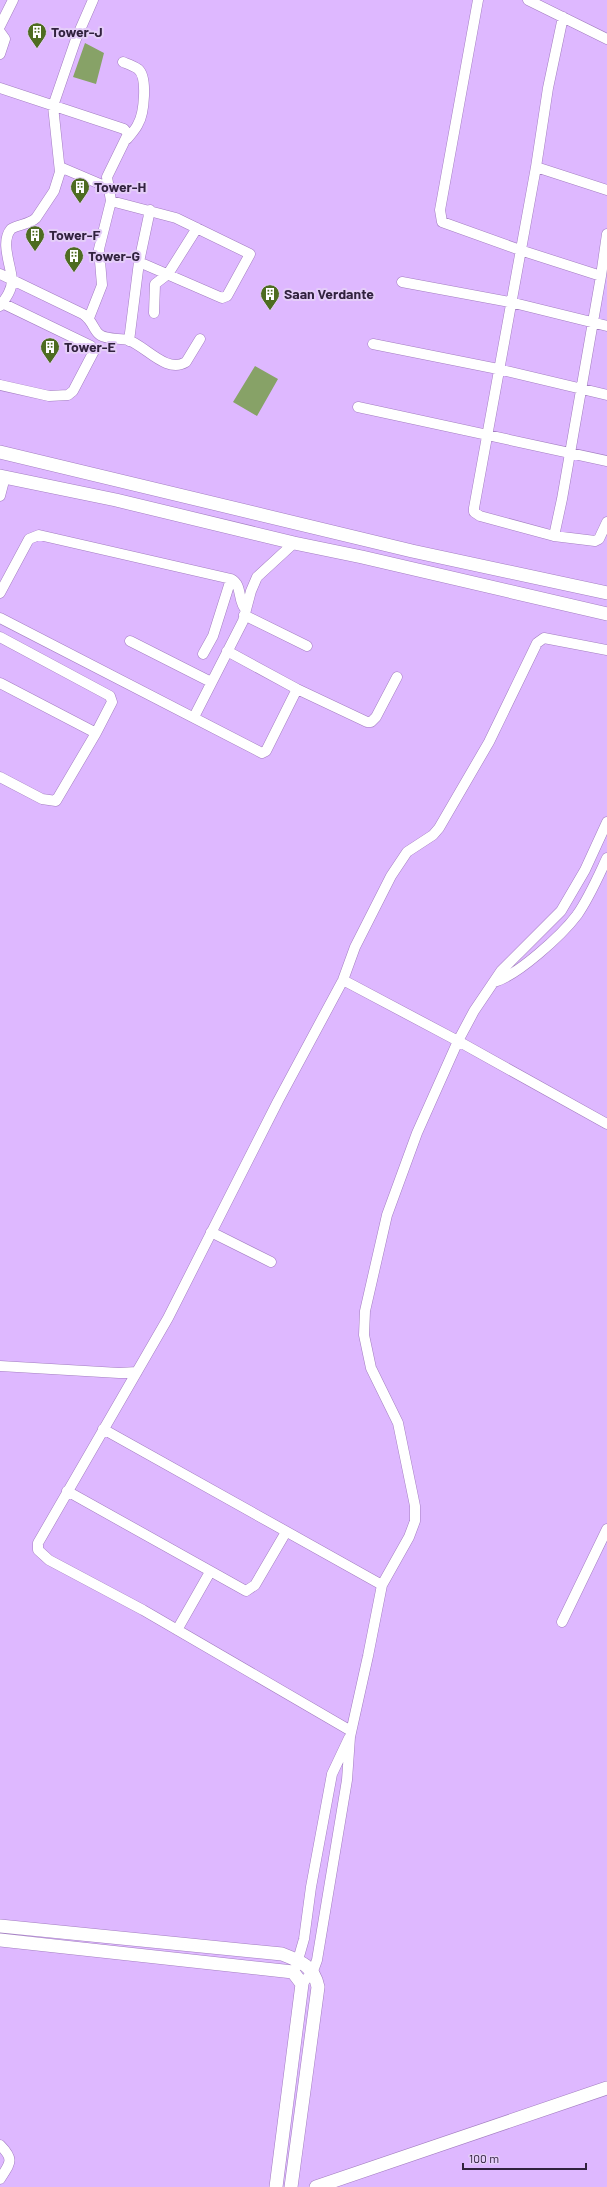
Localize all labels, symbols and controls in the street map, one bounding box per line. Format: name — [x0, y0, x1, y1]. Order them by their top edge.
building icon: Tower-J — [26, 21, 48, 49]
place label: Tower-J — [51, 23, 103, 40]
building icon: Tower-H — [69, 176, 91, 204]
place label: Tower-H — [94, 178, 146, 195]
building icon: Tower-F — [24, 224, 46, 252]
place label: Tower-F — [49, 226, 100, 243]
building icon: Tower-G — [63, 245, 85, 273]
place label: Tower-G — [88, 247, 140, 264]
building icon: Saan Verdante — [259, 283, 281, 311]
place label: Saan Verdante — [284, 285, 374, 302]
building icon: Tower-E — [39, 336, 61, 364]
place label: Tower-E — [64, 338, 116, 355]
scale bar — [463, 2145, 586, 2171]
text: 100 m — [469, 2151, 499, 2165]

